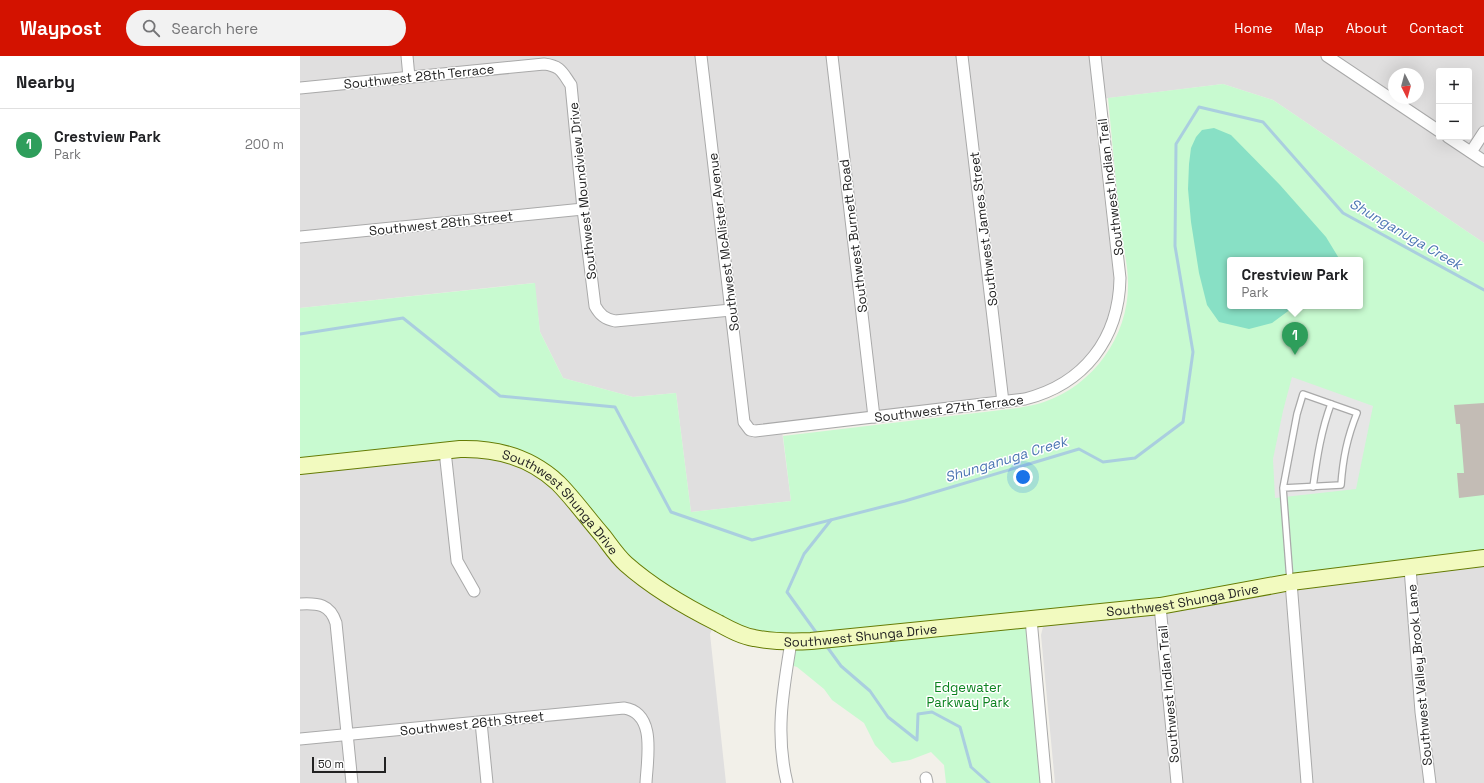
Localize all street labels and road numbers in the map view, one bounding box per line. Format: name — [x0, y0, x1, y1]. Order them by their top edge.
street label: Southwest 28th Terrace — [343, 60, 495, 93]
street label: Southwest Moundview Drive — [565, 102, 600, 280]
street label: Southwest Indian Trail — [1094, 117, 1127, 257]
street label: Southwest James Street — [966, 151, 1001, 307]
street label: Southwest McAlister Avenue — [704, 152, 743, 332]
street label: Southwest Burnett Road — [836, 158, 871, 314]
street label: Southwest 28th Street — [368, 207, 514, 240]
street label: Southwest 27th Terrace — [873, 391, 1025, 426]
street label: Southwest Shunga Drive — [500, 446, 622, 558]
street label: Southwest Shunga Drive — [1106, 580, 1260, 620]
street label: Southwest Valley Brook Lane — [1403, 584, 1436, 766]
street label: Southwest Shunga Drive — [784, 620, 938, 651]
street label: Southwest Indian Trail — [1154, 624, 1183, 764]
street label: Southwest 26th Street — [399, 707, 545, 740]

